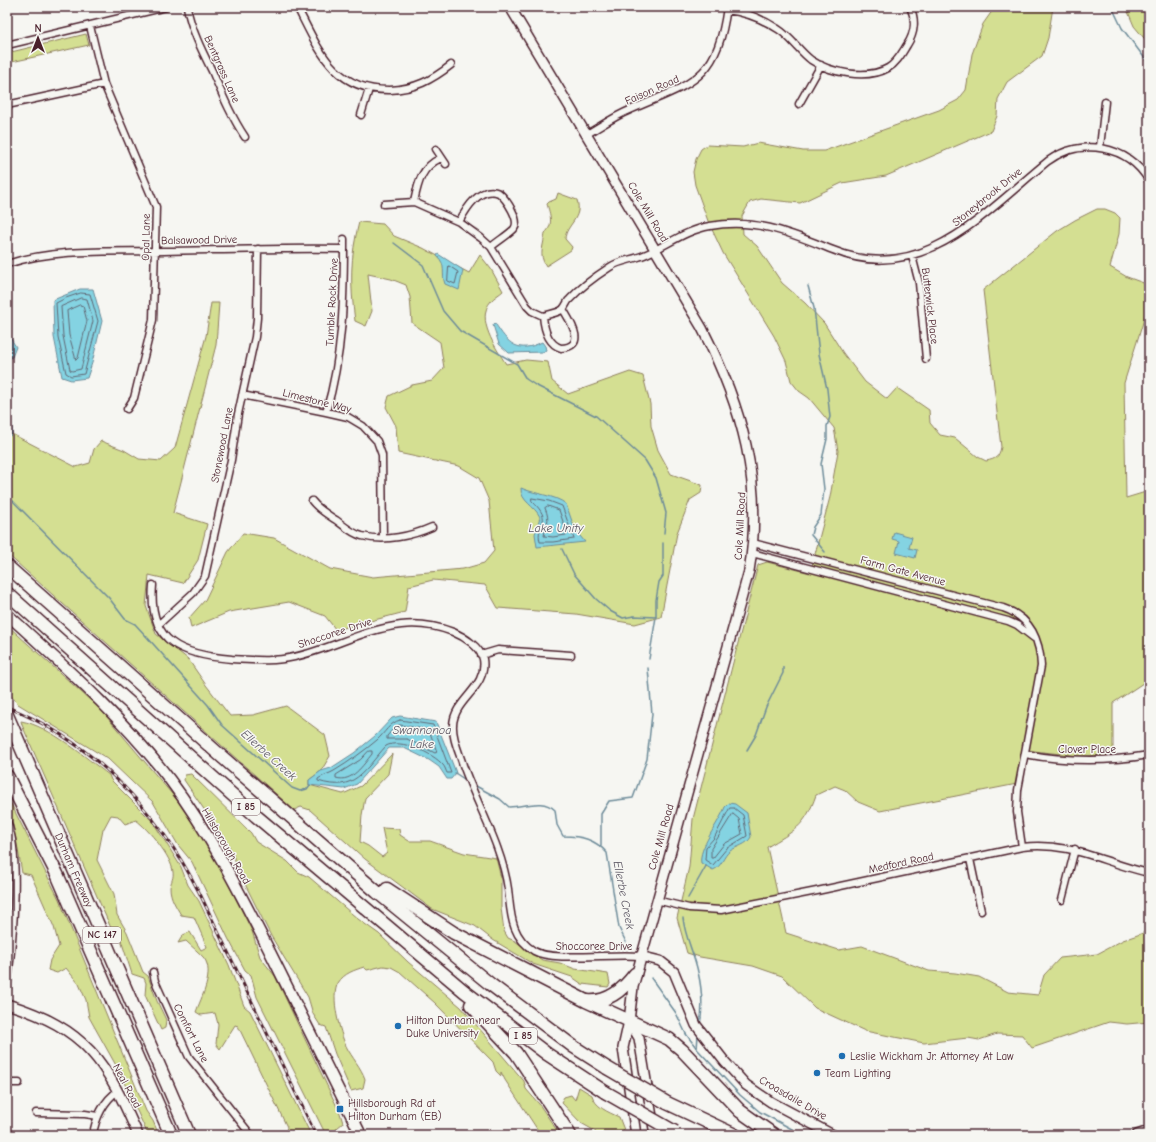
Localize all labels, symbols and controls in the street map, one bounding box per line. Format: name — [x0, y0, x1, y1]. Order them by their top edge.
north arrow — [18, 18, 58, 58]
text: N — [34, 22, 42, 35]
street label: Bentgrass Lane — [201, 33, 243, 105]
street label: Faison Road — [623, 72, 681, 108]
street label: Stoneybrook Drive — [950, 165, 1025, 229]
street label: Cole Mill Road — [625, 179, 671, 245]
street label: Opal Lane — [139, 213, 153, 261]
street label: Balsawood Drive — [161, 233, 238, 247]
street label: Tumble Rock Drive — [323, 257, 341, 346]
street label: Butterwick Place — [919, 267, 941, 345]
street label: Limestone Way — [281, 386, 353, 416]
street label: Stonewood Lane — [208, 406, 236, 484]
street label: Cole Mill Road — [732, 491, 748, 560]
water label: Lake Unity — [529, 521, 584, 535]
street label: Farm Gate Avenue — [859, 553, 947, 589]
street label: Shoccoree Drive — [296, 615, 374, 651]
water label: Swannonoa Lake — [393, 723, 451, 751]
water label: Ellerbe Creek — [239, 727, 300, 784]
street label: Clover Place — [1058, 743, 1116, 756]
road number: I 85 — [232, 799, 260, 815]
street label: Cole Mill Road — [645, 802, 677, 872]
street label: Hillsborough Road — [199, 805, 253, 887]
street label: Durham Freeway — [52, 831, 96, 909]
street label: Medford Road — [867, 850, 935, 876]
water label: Ellerbe Creek — [611, 860, 638, 931]
road number: NC 147 — [83, 927, 121, 943]
street label: Shoccoree Drive — [556, 940, 633, 953]
street label: Comfort Lane — [171, 1001, 212, 1065]
place label: Hilton Durham near Duke University — [406, 1014, 501, 1040]
marker: Hilton Durham near Duke University — [393, 1021, 403, 1031]
road number: I 85 — [509, 1028, 537, 1044]
place label: Leslie Wickham Jr. Attorney At Law — [850, 1050, 1014, 1063]
marker: Leslie Wickham Jr. Attorney At Law — [837, 1051, 847, 1061]
street label: Neal Road — [110, 1062, 144, 1111]
place label: Team Lighting — [825, 1067, 891, 1080]
marker: Team Lighting — [812, 1068, 822, 1078]
street label: Croasdaile Drive — [757, 1073, 830, 1123]
place label: Hillsborough Rd at Hilton Durham (EB) — [348, 1097, 442, 1123]
marker: Hillsborough Rd at Hilton Durham (EB) — [335, 1104, 345, 1114]

